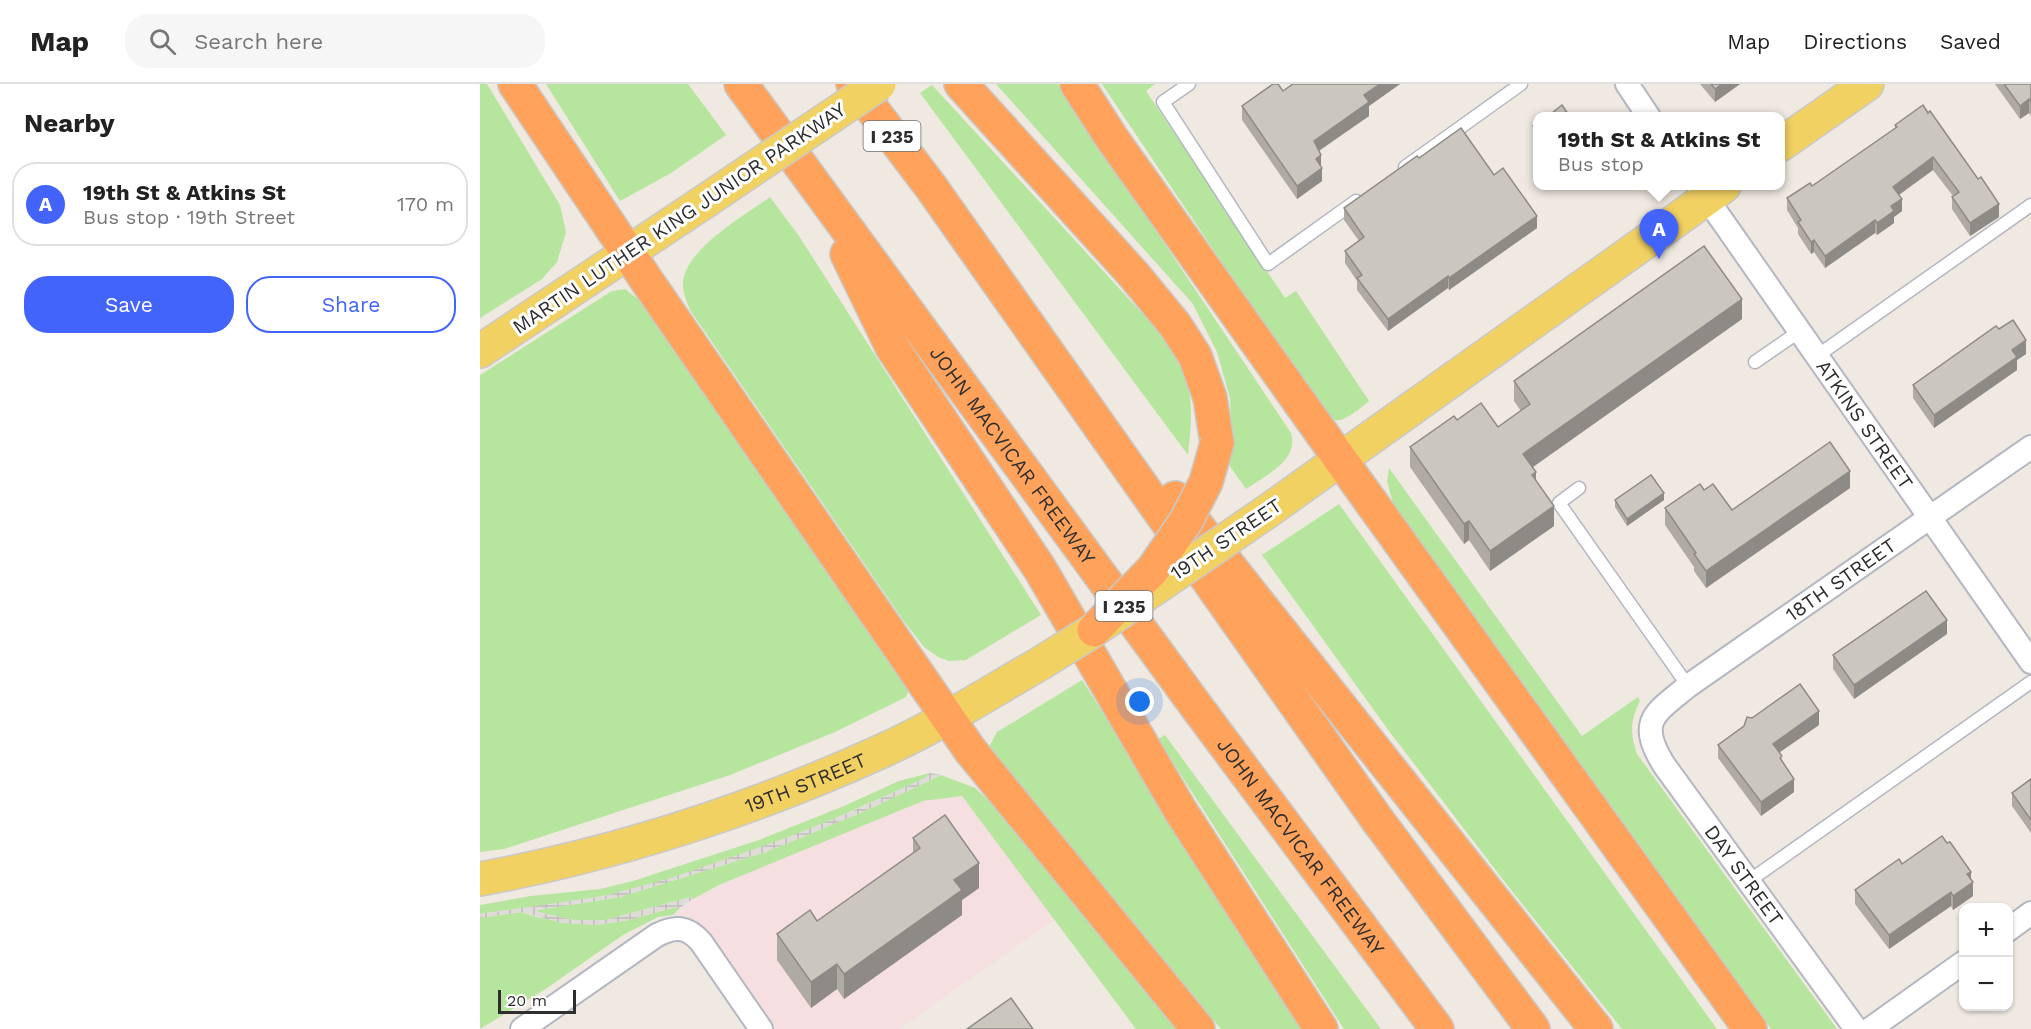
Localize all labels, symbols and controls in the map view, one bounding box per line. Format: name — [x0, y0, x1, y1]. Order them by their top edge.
search box — [125, 14, 545, 68]
text: Map — [30, 25, 89, 58]
icon: search — [146, 25, 179, 58]
text: Search here — [194, 29, 323, 54]
text: Map — [1727, 29, 1770, 54]
text: Directions — [1803, 29, 1907, 54]
text: Saved — [1940, 29, 2001, 54]
street label: MARTIN LUTHER KING JUNIOR PARKWAY — [508, 97, 851, 339]
text: Nearby — [24, 108, 115, 138]
popup — [1533, 112, 1785, 190]
road number: I 235 — [864, 121, 920, 151]
text: 19th St & Atkins St — [1558, 127, 1760, 152]
text: Bus stop — [1558, 152, 1644, 176]
text: 19th St & Atkins St — [83, 180, 286, 205]
text: A — [39, 192, 52, 216]
text: 170 m — [397, 192, 454, 216]
text: Bus stop · 19th Street — [83, 205, 295, 229]
pin: A — [1640, 210, 1678, 259]
button: Save — [24, 276, 234, 333]
button: Share — [246, 276, 456, 333]
street label: JOHN MACVICAR FREEWAY — [925, 341, 1101, 570]
street label: ATKINS STREET — [1811, 355, 1918, 494]
street label: 19TH STREET — [1166, 493, 1286, 585]
street label: 18TH STREET — [1781, 533, 1901, 626]
road number: I 235 — [1096, 591, 1152, 621]
your location — [1125, 687, 1154, 716]
street label: JOHN MACVICAR FREEWAY — [1212, 733, 1390, 960]
street label: 19TH STREET — [741, 748, 870, 818]
street label: DAY STREET — [1699, 820, 1789, 930]
map controls — [1959, 903, 2013, 1011]
button: + — [1959, 903, 2013, 957]
button: − — [1959, 957, 2013, 1011]
scale bar — [498, 987, 576, 1014]
text: 20 m — [507, 991, 547, 1010]

